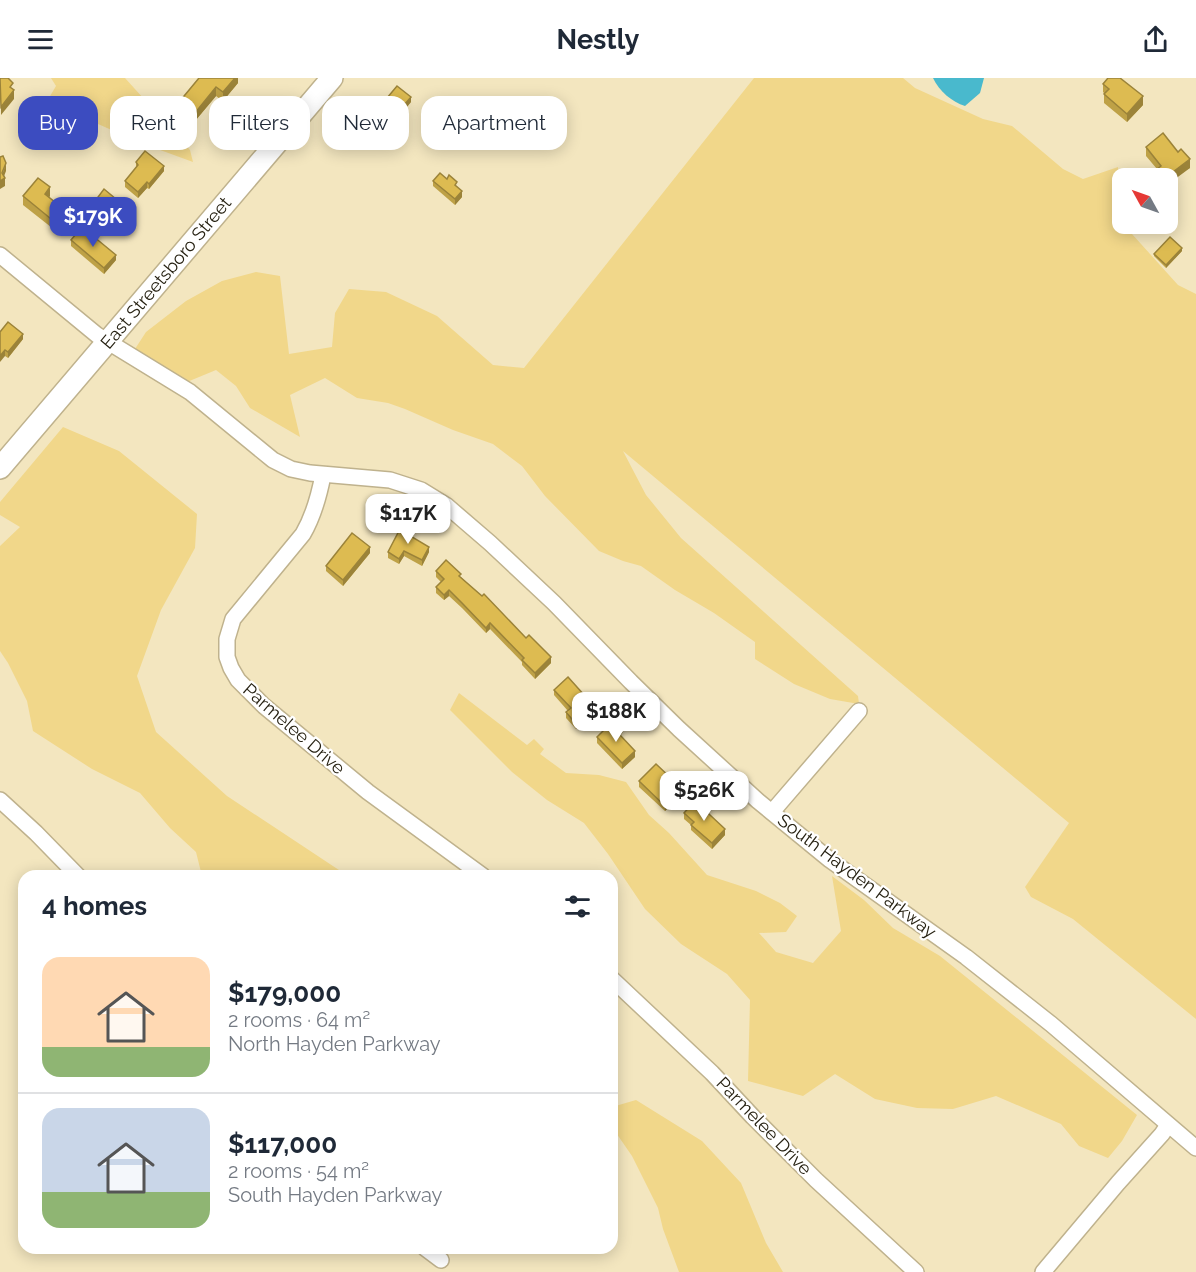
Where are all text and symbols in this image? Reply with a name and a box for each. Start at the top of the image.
icon: menu [24,23,57,56]
icon: share [1139,23,1172,56]
text: Nestly [557,24,639,55]
chip: Buy [18,96,98,150]
chip: Rent [110,96,197,150]
chip: Filters [209,96,310,150]
chip: New [322,96,409,150]
chip: Apartment [421,96,567,150]
north arrow [1112,168,1178,234]
map controls [1112,168,1178,234]
street label: East Streetsboro Street [96,193,235,353]
pin: $179K [51,197,135,248]
text: $179K [64,204,122,228]
pin: $117K [366,494,450,545]
text: $117K [379,501,437,525]
street label: Parmelee Drive [239,679,350,779]
pin: $188K [574,692,658,743]
text: $188K [586,699,646,723]
pin: $526K [662,771,746,822]
text: $526K [674,778,734,802]
street label: South Hayden Parkway [774,809,941,942]
icon: filters [561,890,594,923]
text: 4 homes [42,891,147,921]
text: $179,000 [228,978,341,1008]
icon: home [90,981,162,1053]
text: 2 rooms · 64 m² [228,1008,370,1032]
text: North Hayden Parkway [228,1032,441,1056]
street label: Parmelee Drive [712,1072,817,1179]
text: $117,000 [228,1129,337,1159]
icon: home [90,1132,162,1204]
text: 2 rooms · 54 m² [228,1159,369,1183]
text: South Hayden Parkway [228,1183,442,1207]

